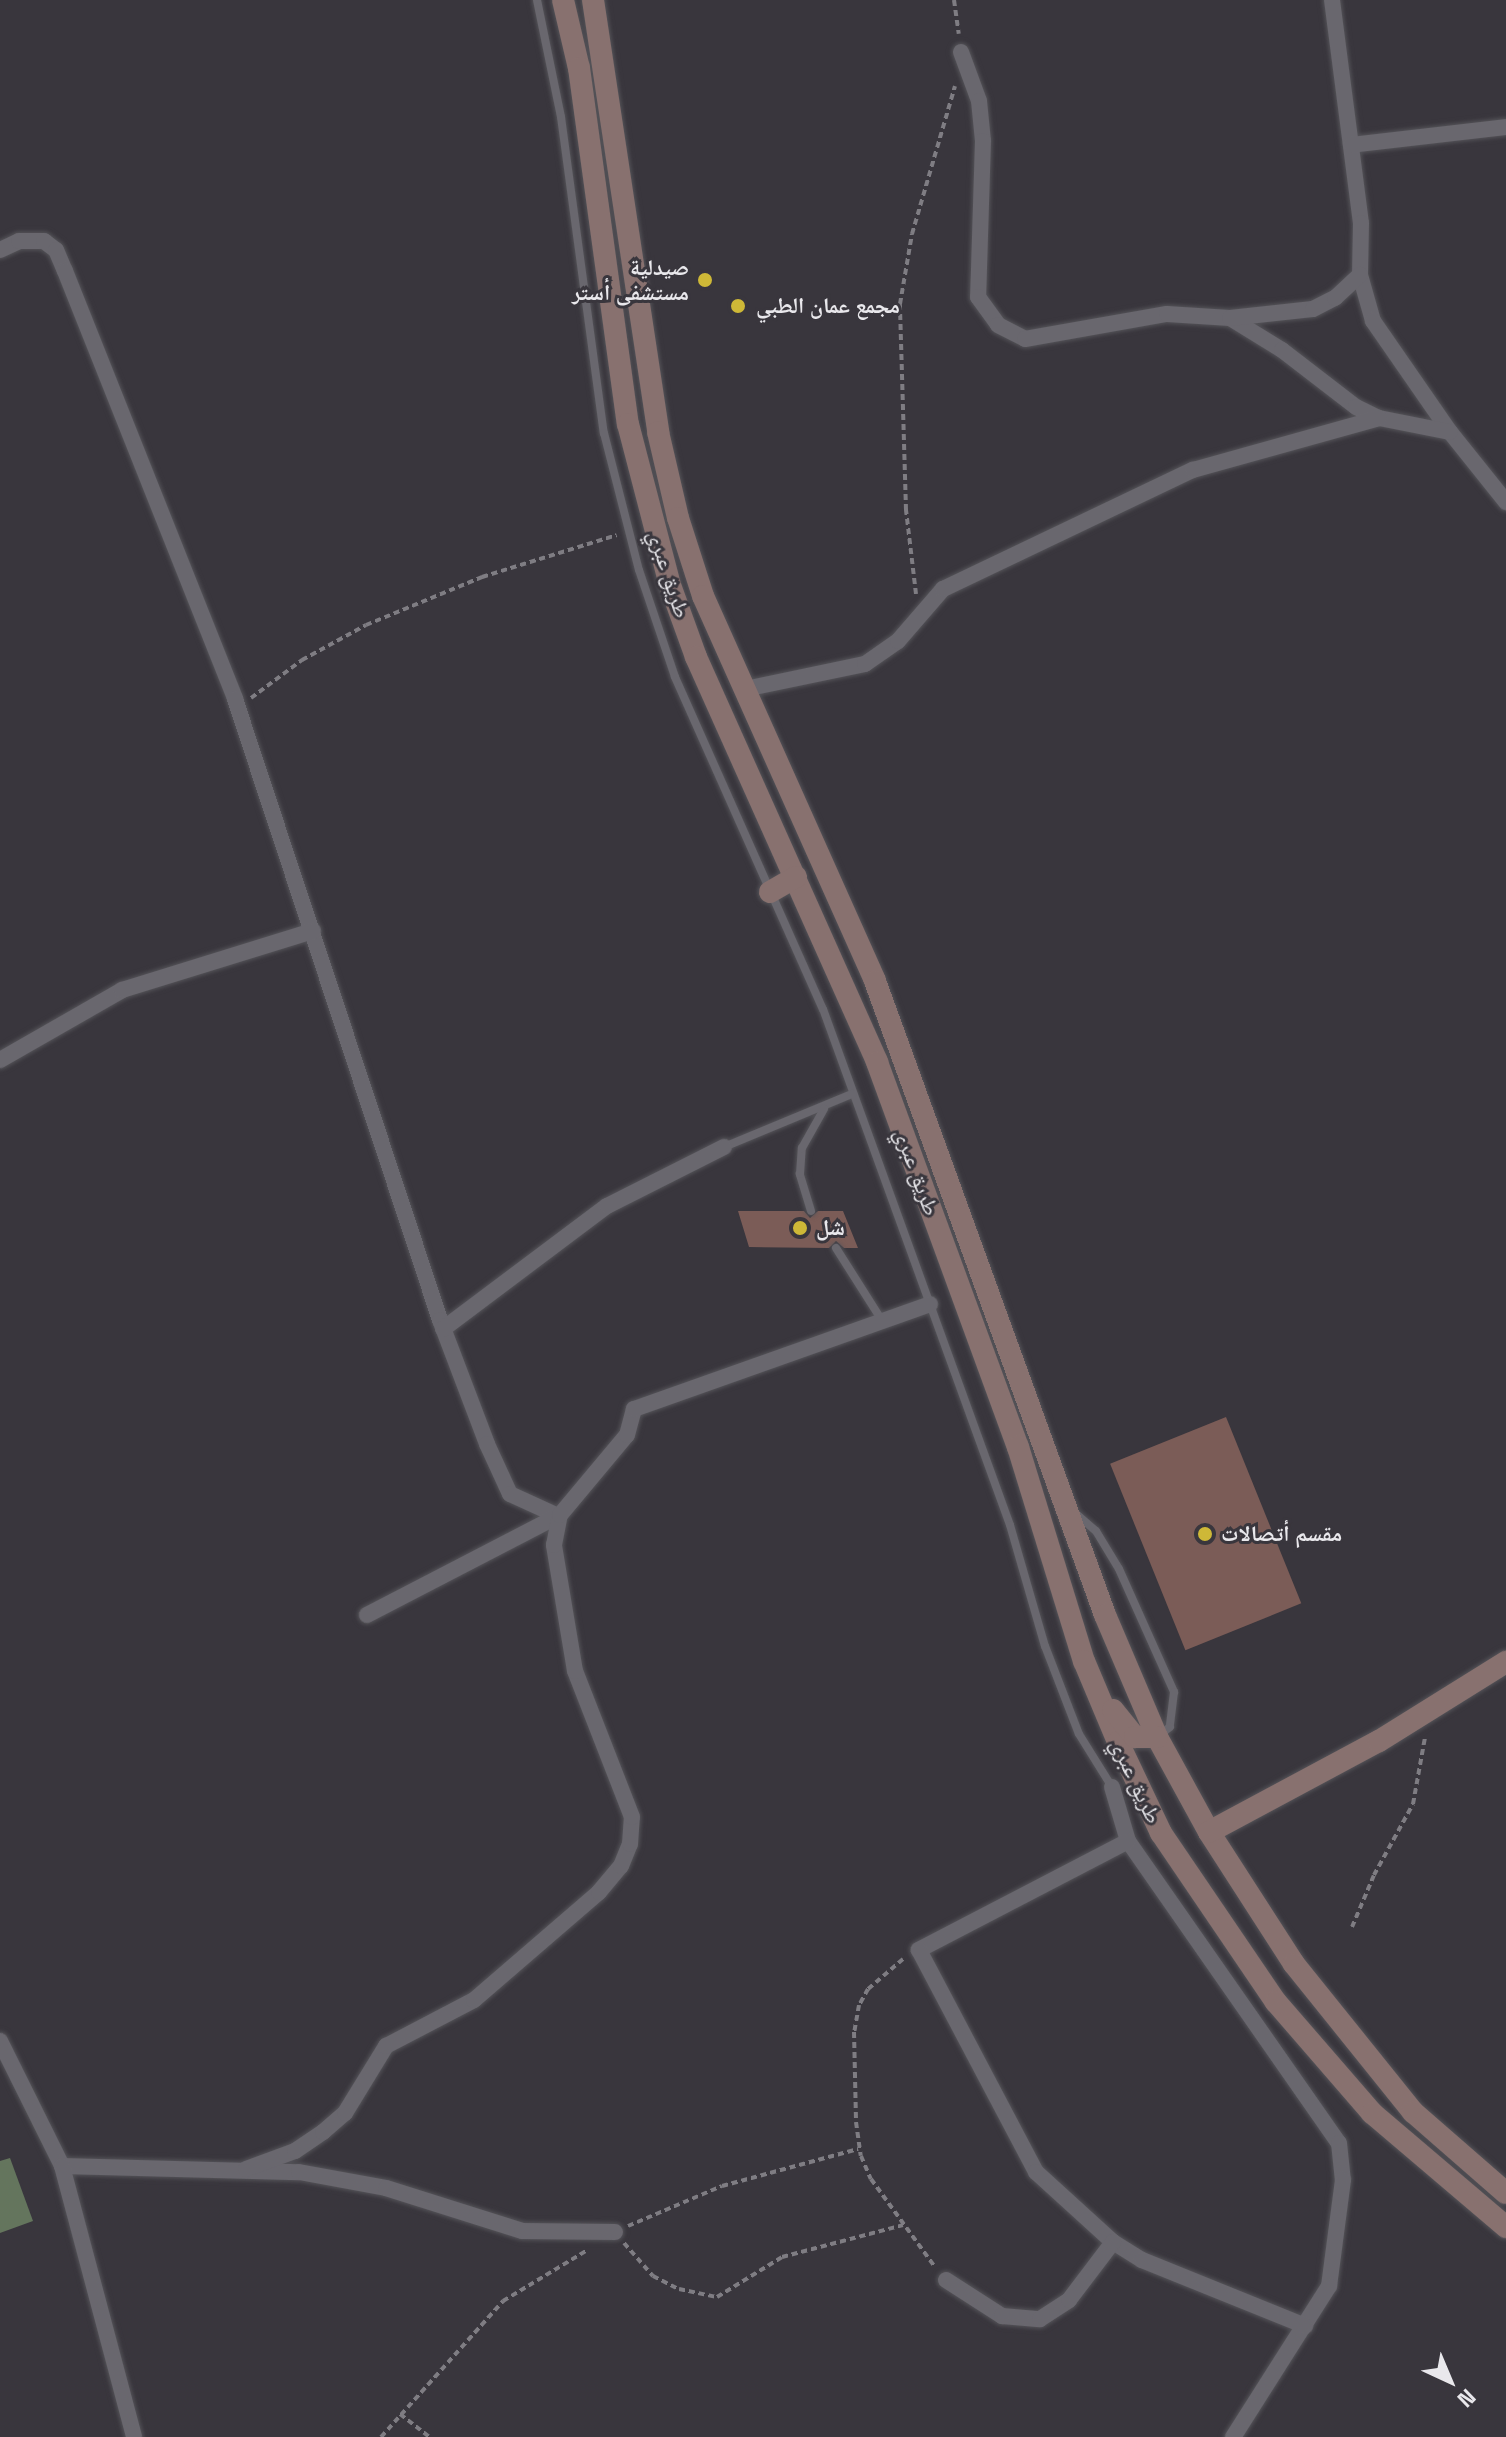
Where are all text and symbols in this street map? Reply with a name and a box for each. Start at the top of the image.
place label: صيدلية مستشفى أستر [572,254,689,306]
marker: صيدلية مستشفى أستر [696,271,714,289]
place label: مجمع عمان الطبي [756,293,900,319]
marker: مجمع عمان الطبي [727,295,749,317]
street label: طريق عبري [642,527,696,621]
street label: طريق عبري [889,1125,945,1219]
place label: شل [816,1215,845,1241]
marker: شل [791,1219,809,1237]
place label: مقسم أتصالات [1221,1521,1342,1547]
marker: مقسم أتصالات [1196,1525,1214,1543]
street label: طريق عبري [1105,1734,1167,1828]
north arrow [1410,2341,1490,2421]
text: N [1452,2383,1482,2413]

